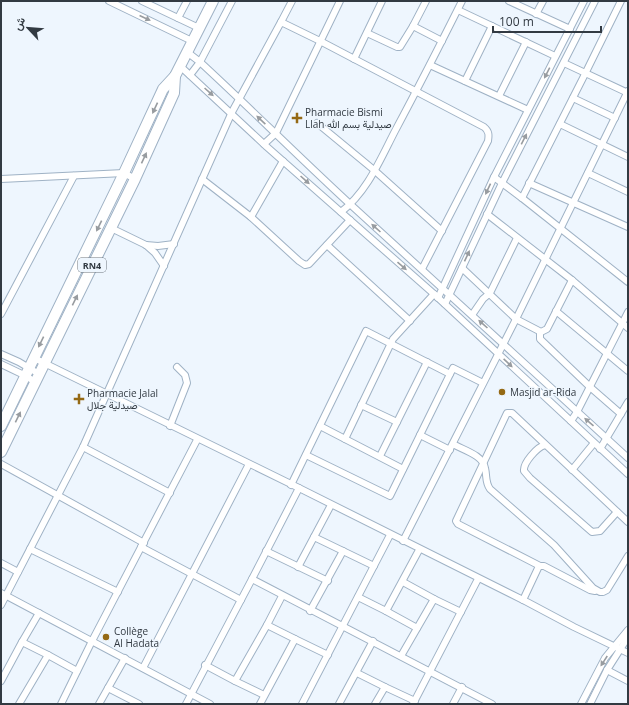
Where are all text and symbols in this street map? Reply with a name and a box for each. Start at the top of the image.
north arrow [8,8,48,48]
scale bar [493,8,601,34]
text: 100 m [499,13,534,30]
text: ش [9,14,28,33]
one-way arrow [139,15,150,21]
one-way arrow [544,67,550,79]
one-way arrow [204,87,214,97]
one-way arrow [152,103,158,114]
place label: Pharmacie Bismi Llah صيدلية بسم الله [305,105,392,131]
marker: Pharmacie Bismi Llah صيدلية بسم الله [292,113,302,123]
one-way arrow [256,115,266,124]
one-way arrow [521,133,528,145]
one-way arrow [142,151,148,163]
one-way arrow [300,175,310,184]
one-way arrow [485,183,491,195]
one-way arrow [95,220,102,231]
one-way arrow [372,224,381,233]
one-way arrow [464,250,470,262]
road number: RN4 [78,258,106,272]
one-way arrow [397,261,407,271]
one-way arrow [72,294,78,306]
one-way arrow [478,320,488,329]
one-way arrow [38,337,44,348]
one-way arrow [504,358,513,367]
place label: Masjid ar-Rida [510,385,576,399]
place label: Pharmacie Jalal صيدلية جلال [87,386,158,412]
marker: Masjid ar-Rida [497,387,507,397]
marker: Pharmacie Jalal صيدلية جلال [74,394,84,404]
one-way arrow [15,411,21,422]
one-way arrow [583,418,594,427]
place label: Collège Al Hadata [114,624,159,650]
marker: Collège Al Hadata [101,632,111,642]
one-way arrow [600,656,608,666]

